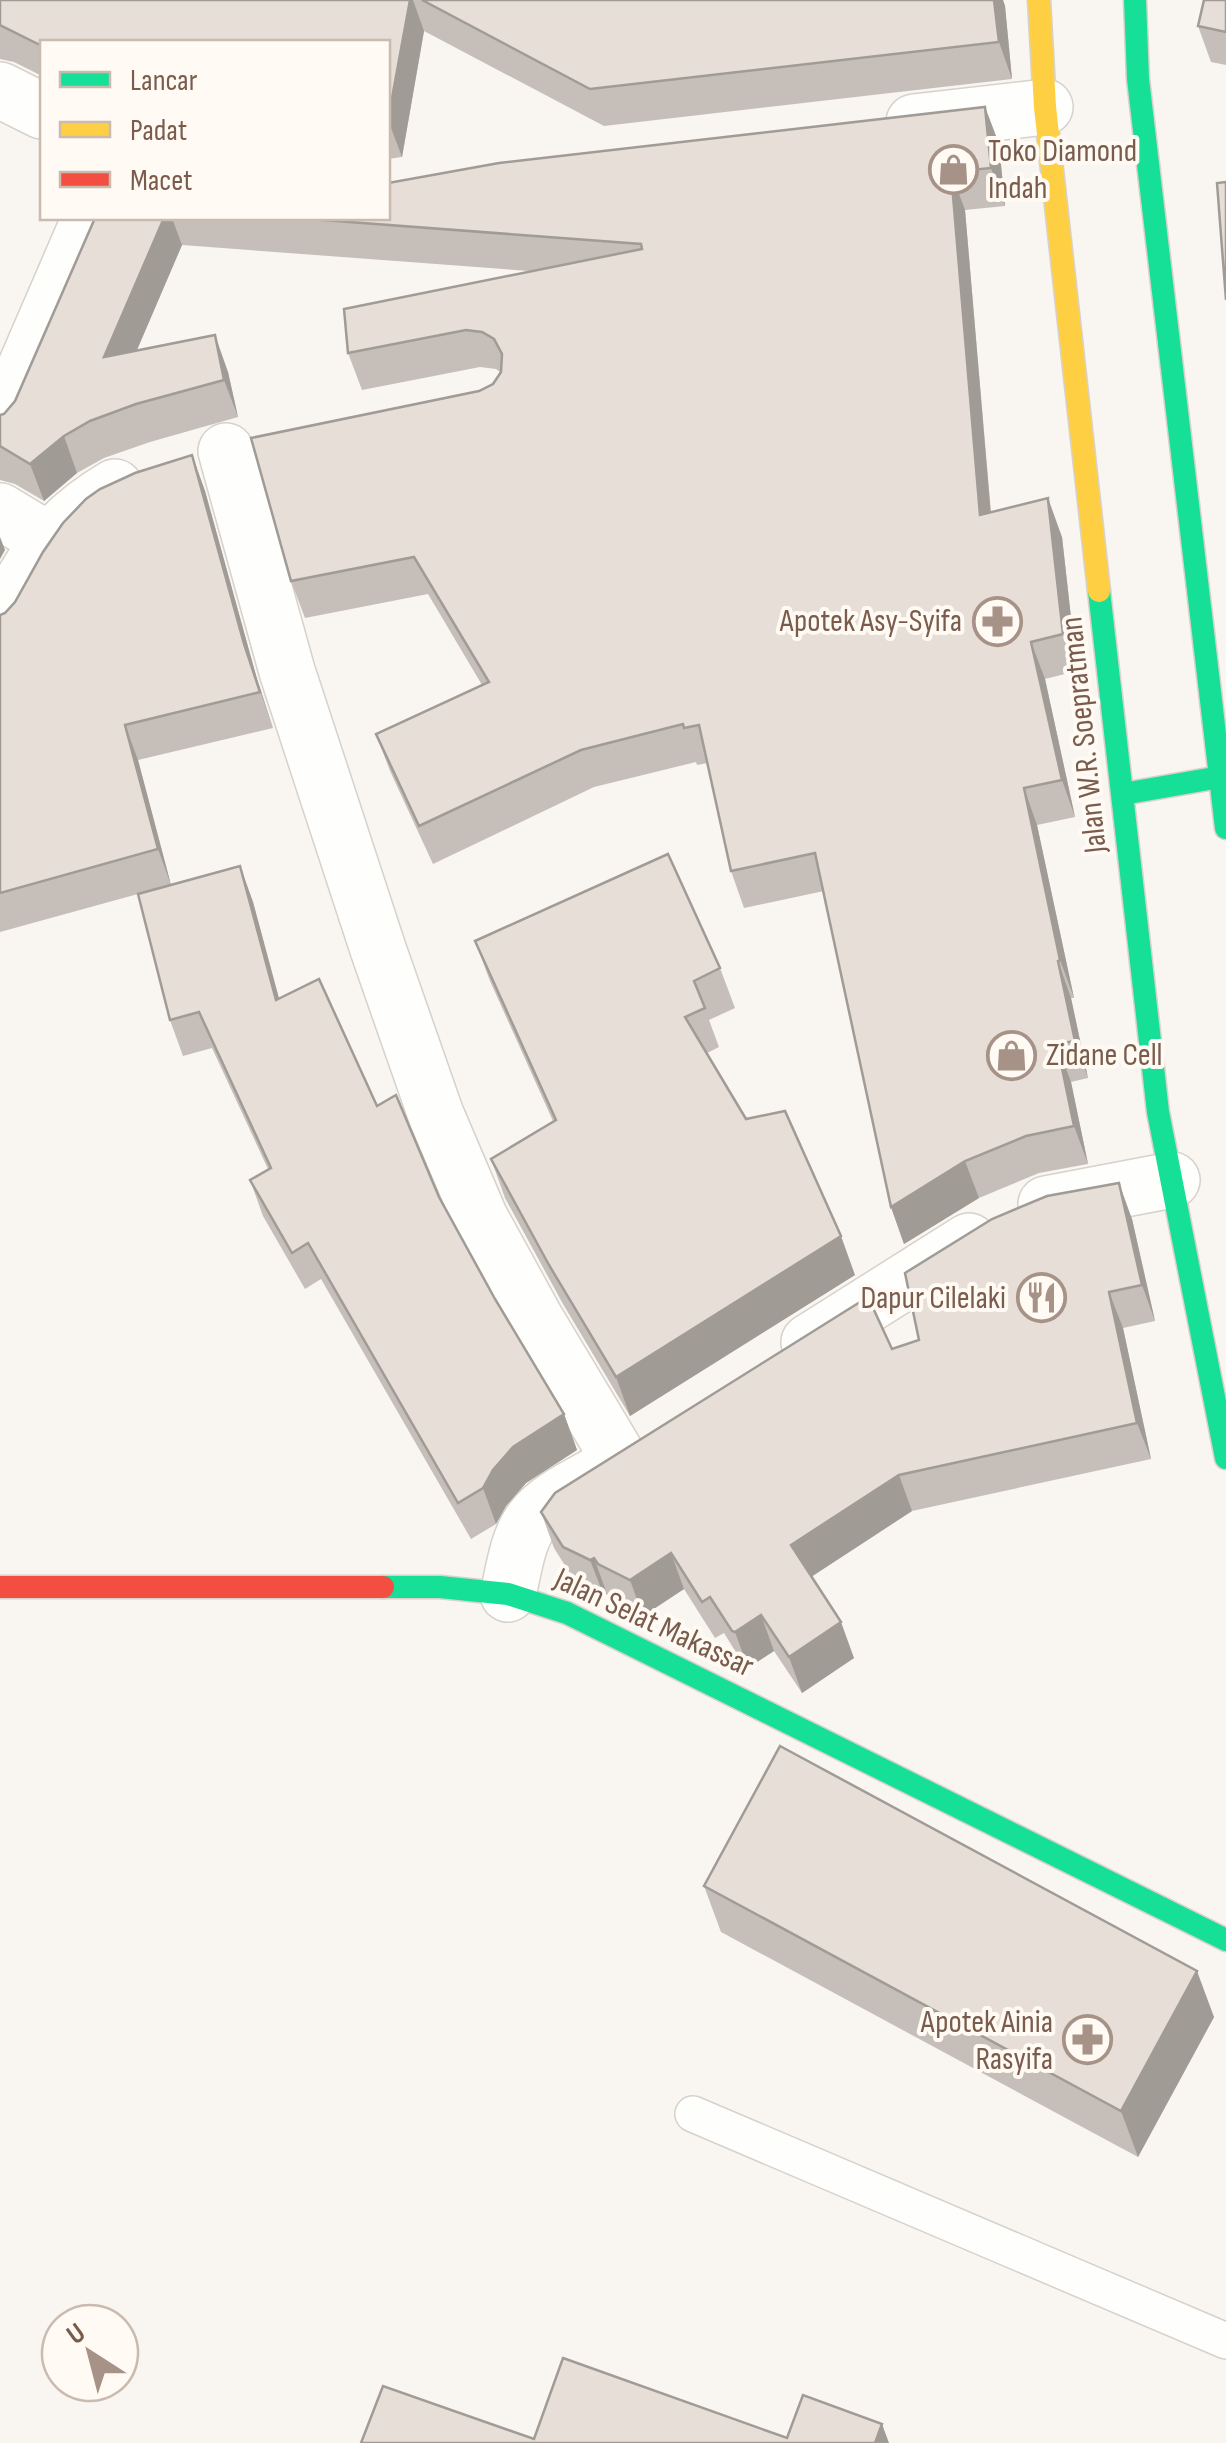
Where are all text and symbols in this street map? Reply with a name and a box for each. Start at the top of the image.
legend [40,40,390,220]
text: Lancar [130,63,198,99]
text: Padat [130,113,187,149]
place label: Toko Diamond Indah [988,132,1137,208]
shop icon: Toko Diamond Indah [927,143,979,195]
text: Macet [130,163,192,199]
pharmacy icon: Apotek Asy-Syifa [971,595,1023,647]
place label: Apotek Asy-Syifa [779,602,962,641]
street label: Jalan W.R. Soepratman [1052,615,1116,856]
shop icon: Zidane Cell [985,1029,1037,1081]
place label: Zidane Cell [1046,1036,1163,1075]
restaurant icon: Dapur Cilelaki [1015,1272,1067,1324]
place label: Dapur Cilelaki [861,1279,1006,1318]
street label: Jalan Selat Makassar [547,1559,760,1686]
place label: Apotek Ainia Rasyifa [920,2003,1053,2079]
pharmacy icon: Apotek Ainia Rasyifa [1062,2014,1114,2066]
north arrow [40,2303,140,2403]
text: U [61,2316,92,2352]

